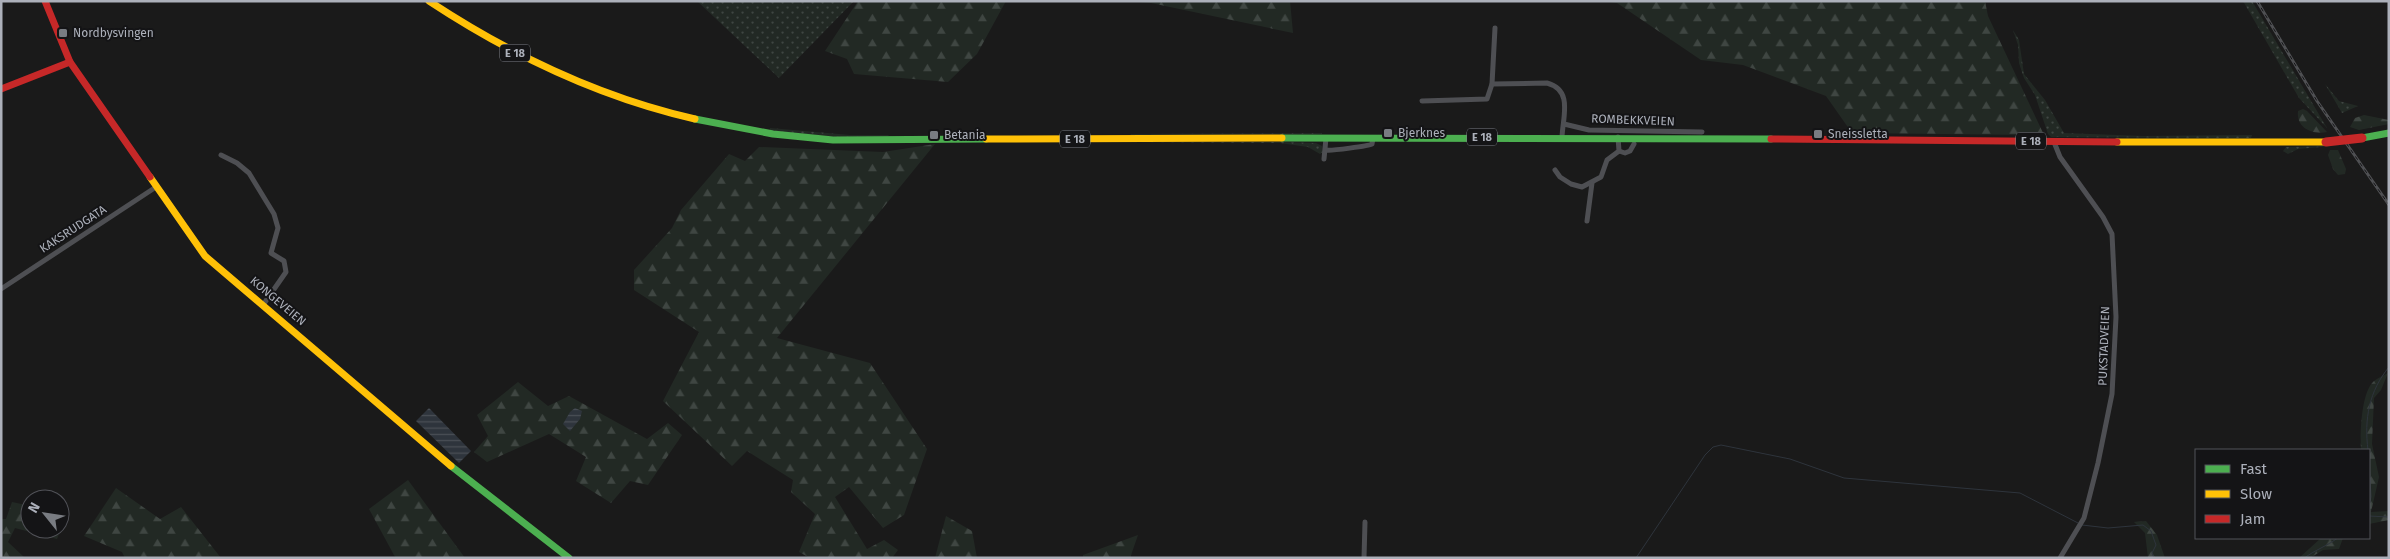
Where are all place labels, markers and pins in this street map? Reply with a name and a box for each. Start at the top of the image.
place label: Nordbysvingen [73,26,154,40]
marker: Nordbysvingen [57,27,69,39]
place label: Bjerknes [1398,126,1446,140]
marker: Bjerknes [1382,127,1394,139]
place label: Sneissletta [1828,127,1888,141]
place label: Betania [944,128,986,142]
marker: Sneissletta [1812,128,1824,140]
marker: Betania [928,129,940,141]

